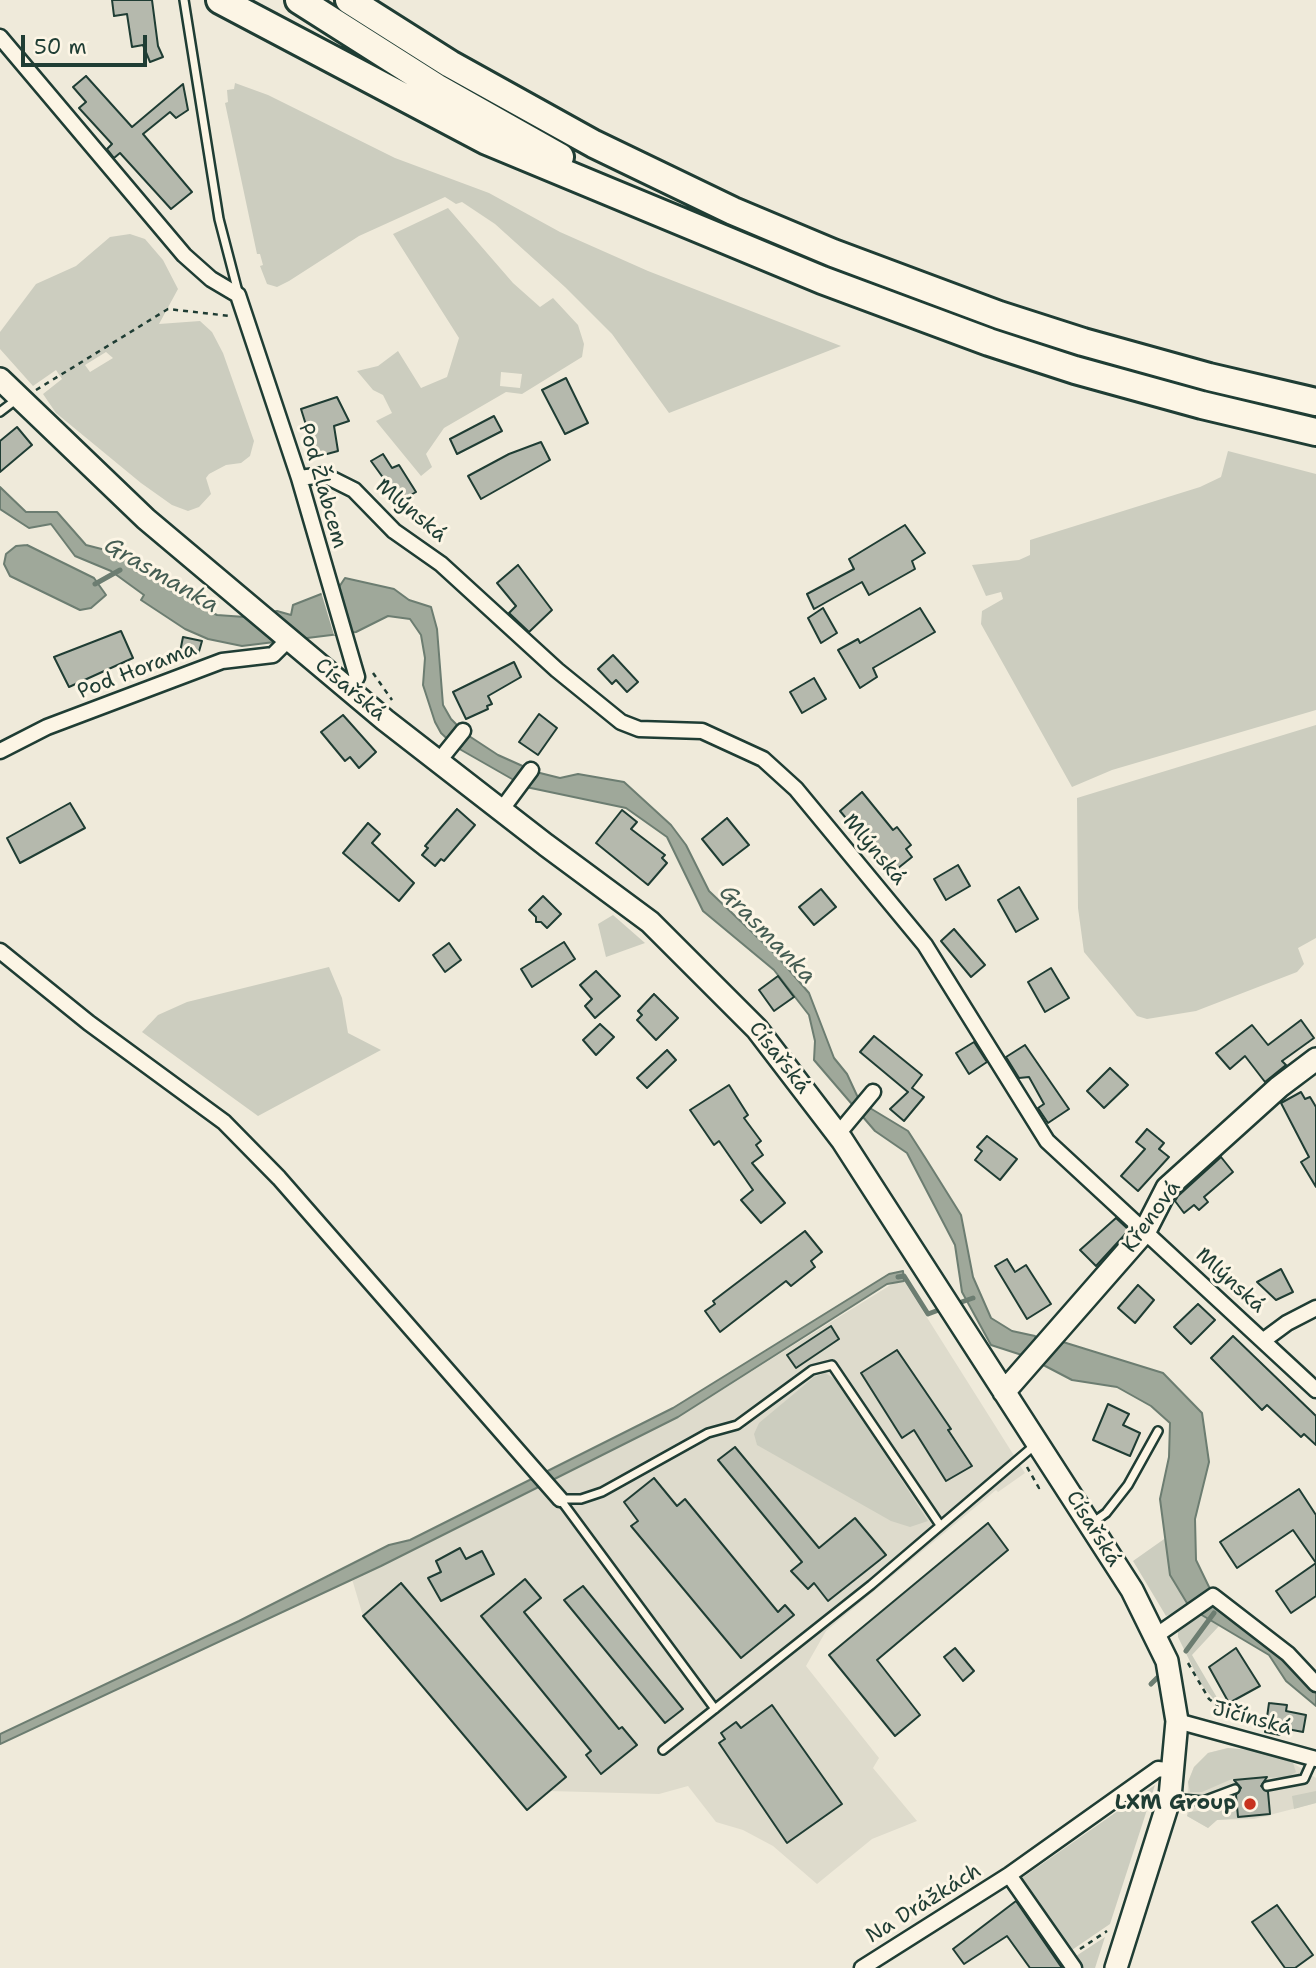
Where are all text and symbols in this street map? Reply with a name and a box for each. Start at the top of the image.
scale bar [24,21,150,65]
text: 50 m [34,33,87,61]
street label: Pod Žlabcem [292,421,352,551]
street label: Mlýnská [370,474,452,548]
water label: Grasmanka [99,532,223,620]
street label: Pod Horama [74,637,200,705]
street label: Císařská [309,653,391,727]
street label: Mlýnská [837,809,911,891]
water label: Grasmanka [713,879,821,991]
street label: Císařská [743,1017,815,1099]
street label: Křenová [1118,1176,1186,1258]
street label: Mlýnská [1190,1243,1270,1319]
street label: Císařská [1060,1486,1126,1572]
street label: Jičínská [1209,1696,1295,1742]
place label: LXM Group [1115,1791,1236,1817]
marker: LXM Group [1242,1796,1258,1812]
street label: Na Drážkách [862,1859,986,1949]

